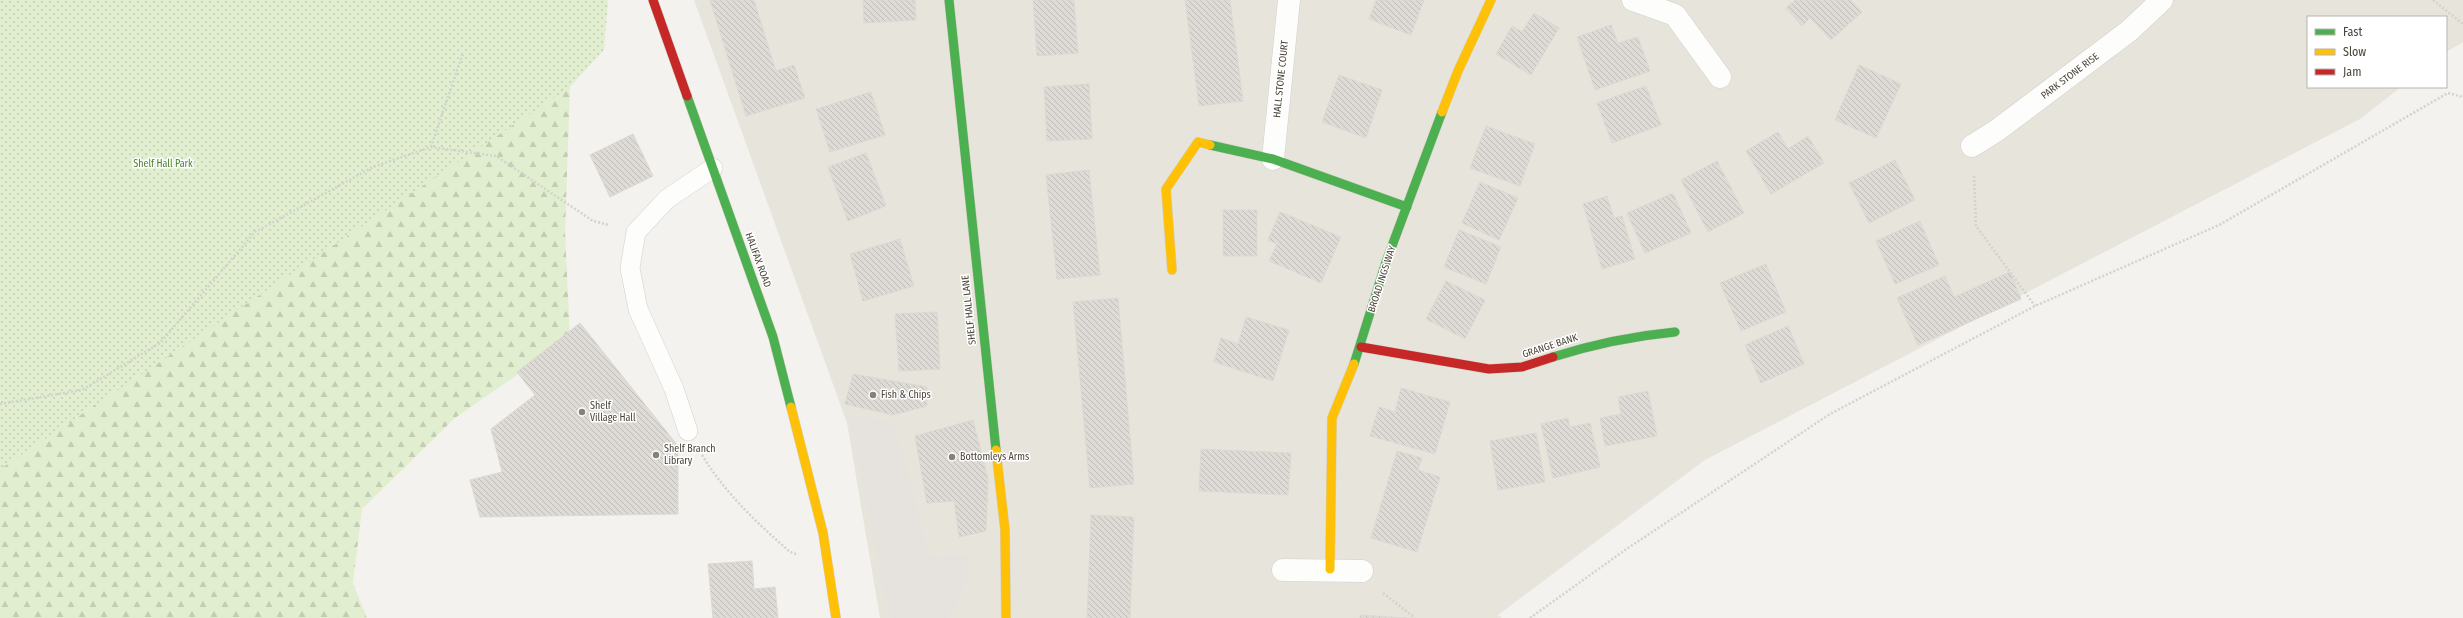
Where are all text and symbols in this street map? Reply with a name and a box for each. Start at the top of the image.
legend [2307,16,2447,88]
text: Fast [2343,25,2362,39]
street label: HALL STONE COURT [1271,39,1291,118]
text: Slow [2343,45,2366,59]
street label: PARK STONE RISE [2039,50,2101,102]
text: Jam [2343,65,2361,79]
park label: Shelf Hall Park [133,158,193,170]
street label: HALIFAX ROAD [743,231,774,289]
street label: BROAD INGS WAY [1366,244,1398,314]
street label: SHELF HALL LANE [959,274,979,345]
street label: GRANGE BANK [1521,331,1580,361]
place label: Fish & Chips [881,389,931,401]
marker: Fish & Chips [868,390,878,400]
place label: Shelf Village Hall [590,400,636,424]
marker: Shelf Village Hall [577,407,587,417]
place label: Shelf Branch Library [664,443,716,467]
marker: Shelf Branch Library [651,450,661,460]
place label: Bottomleys Arms [960,451,1029,463]
marker: Bottomleys Arms [947,452,957,462]

